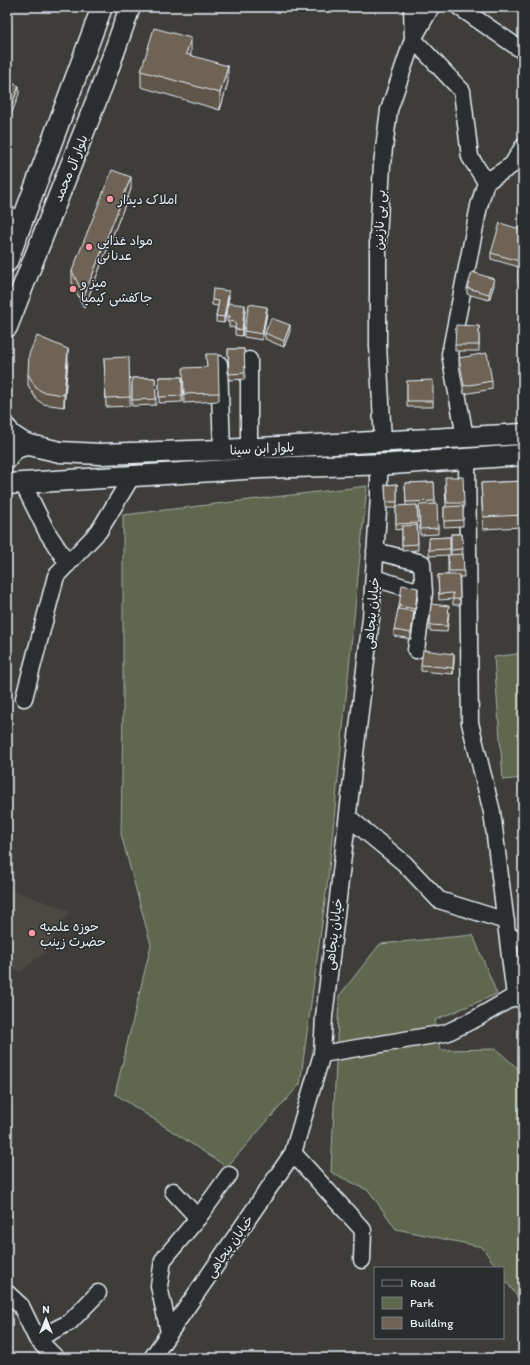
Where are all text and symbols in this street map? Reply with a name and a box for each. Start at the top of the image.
street label: بلوار آل محمد [50,132,92,204]
street label: بی بی نازنین [371,189,390,251]
place label: املاک دیدار [117,192,178,208]
marker: املاک دیدار [105,194,115,204]
place label: مواد غذایی عدنانی [97,233,153,265]
marker: مواد غذایی عدنانی [84,242,94,252]
place label: میز و جاکفشی کیمیا [80,275,152,307]
marker: میز و جاکفشی کیمیا [68,284,78,294]
street label: بلوار ابن سینا [229,439,295,459]
street label: خیابان پنجاهی [361,576,384,650]
street label: خیابان پنجاهی [322,897,347,971]
place label: حوزه علمیه حضرت زینب [40,919,106,950]
marker: حوزه علمیه حضرت زینب [27,928,37,938]
street label: خیابان پنجاهی [203,1212,258,1281]
legend [374,1267,504,1339]
text: Road [410,1276,436,1290]
text: Park [410,1296,434,1310]
north arrow [26,1299,66,1339]
text: N [42,1303,50,1316]
text: Building [410,1316,454,1330]

